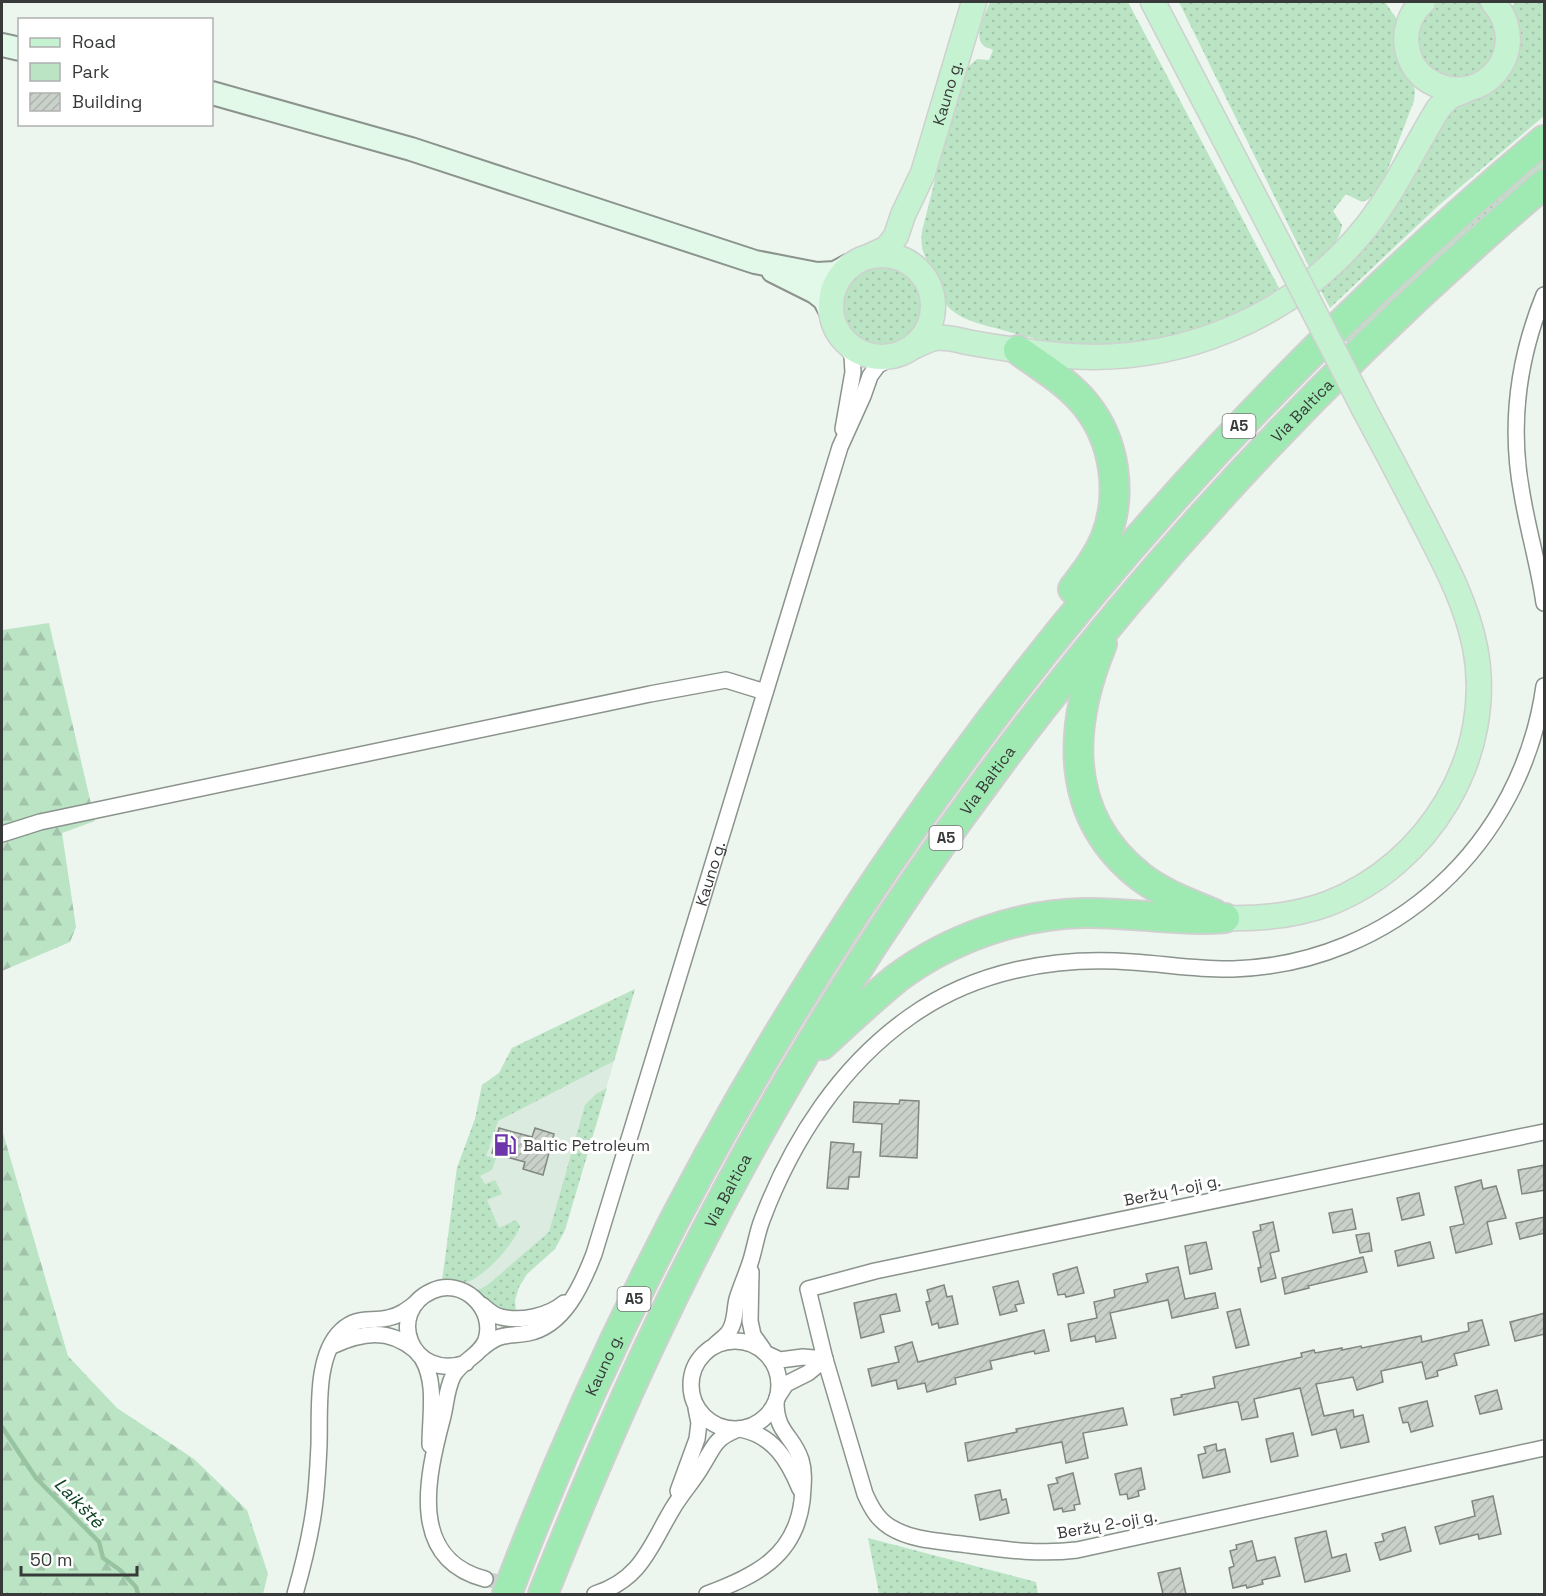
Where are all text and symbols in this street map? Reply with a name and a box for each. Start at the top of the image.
legend [18,18,213,126]
text: Road [72,30,116,53]
street label: Kauno g. [928,58,967,128]
text: Park [72,60,110,83]
text: Building [72,90,142,113]
street label: Via Baltica [1266,374,1338,447]
road number: A5 [1222,414,1256,438]
street label: Via Baltica [955,742,1020,819]
road number: A5 [930,826,962,850]
street label: Kauno g. [691,839,730,909]
fuel station icon: Baltic Petroleum [492,1132,518,1158]
place label: Baltic Petroleum [523,1135,650,1156]
street label: Via Baltica [700,1150,756,1231]
street label: Beržų 1-oji g. [1122,1170,1222,1211]
road number: A5 [618,1287,650,1311]
street label: Kauno g. [580,1330,628,1399]
water label: Laikštė [50,1472,110,1534]
street label: Beržų 2-oji g. [1055,1505,1159,1544]
scale bar [21,1539,136,1577]
text: 50 m [30,1548,72,1571]

